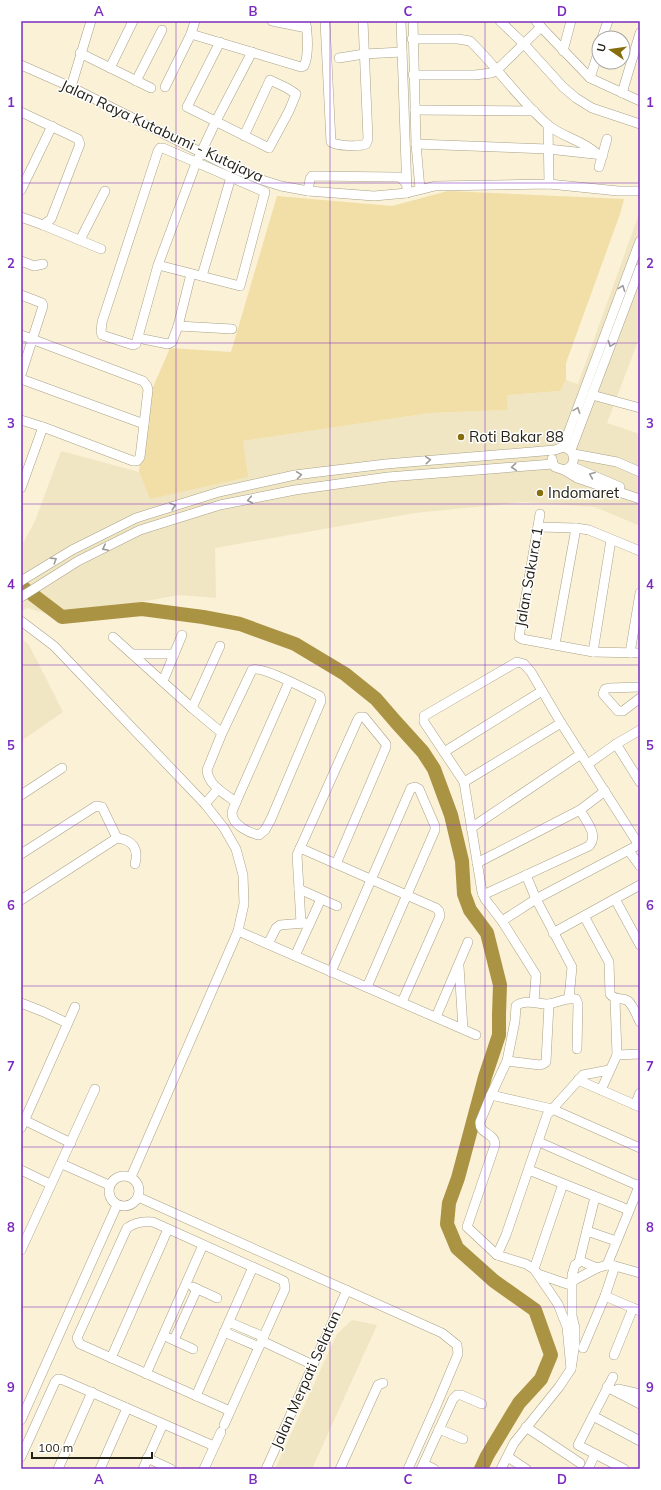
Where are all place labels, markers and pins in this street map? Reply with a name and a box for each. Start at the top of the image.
place label: Roti Bakar 88 [469,427,564,446]
marker: Roti Bakar 88 [456,432,466,442]
place label: Indomaret [548,483,619,502]
marker: Indomaret [535,488,545,498]

